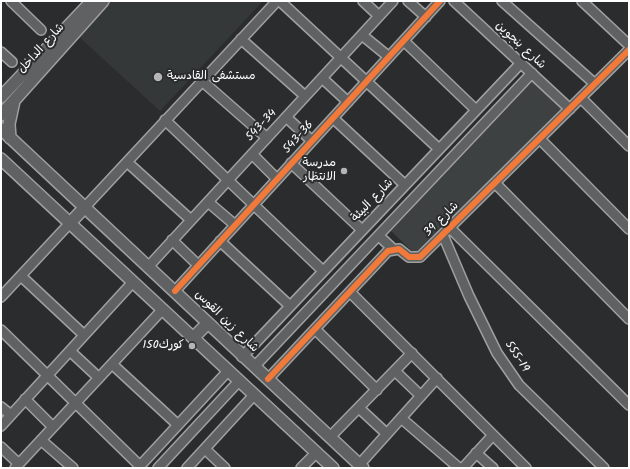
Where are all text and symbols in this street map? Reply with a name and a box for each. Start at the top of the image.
street label: شارع بنجوين [492,19,548,73]
street label: شارع الداخل [16,21,68,77]
place label: مستشفى القادسية [167,70,256,84]
marker: مستشفى القادسية [152,71,164,83]
street label: 543-34 [243,107,281,145]
street label: 543-36 [281,119,317,157]
place label: مدرسة الانتظار [303,157,336,185]
marker: مدرسة الانتظار [339,166,349,176]
street label: شارع البيئة [349,176,397,226]
street label: شارع 39 [422,200,462,240]
street label: شارع زين القوس [191,288,261,356]
place label: كورك150 [143,339,184,353]
street label: 555-19 [501,339,531,375]
marker: كورك150 [187,341,197,351]

